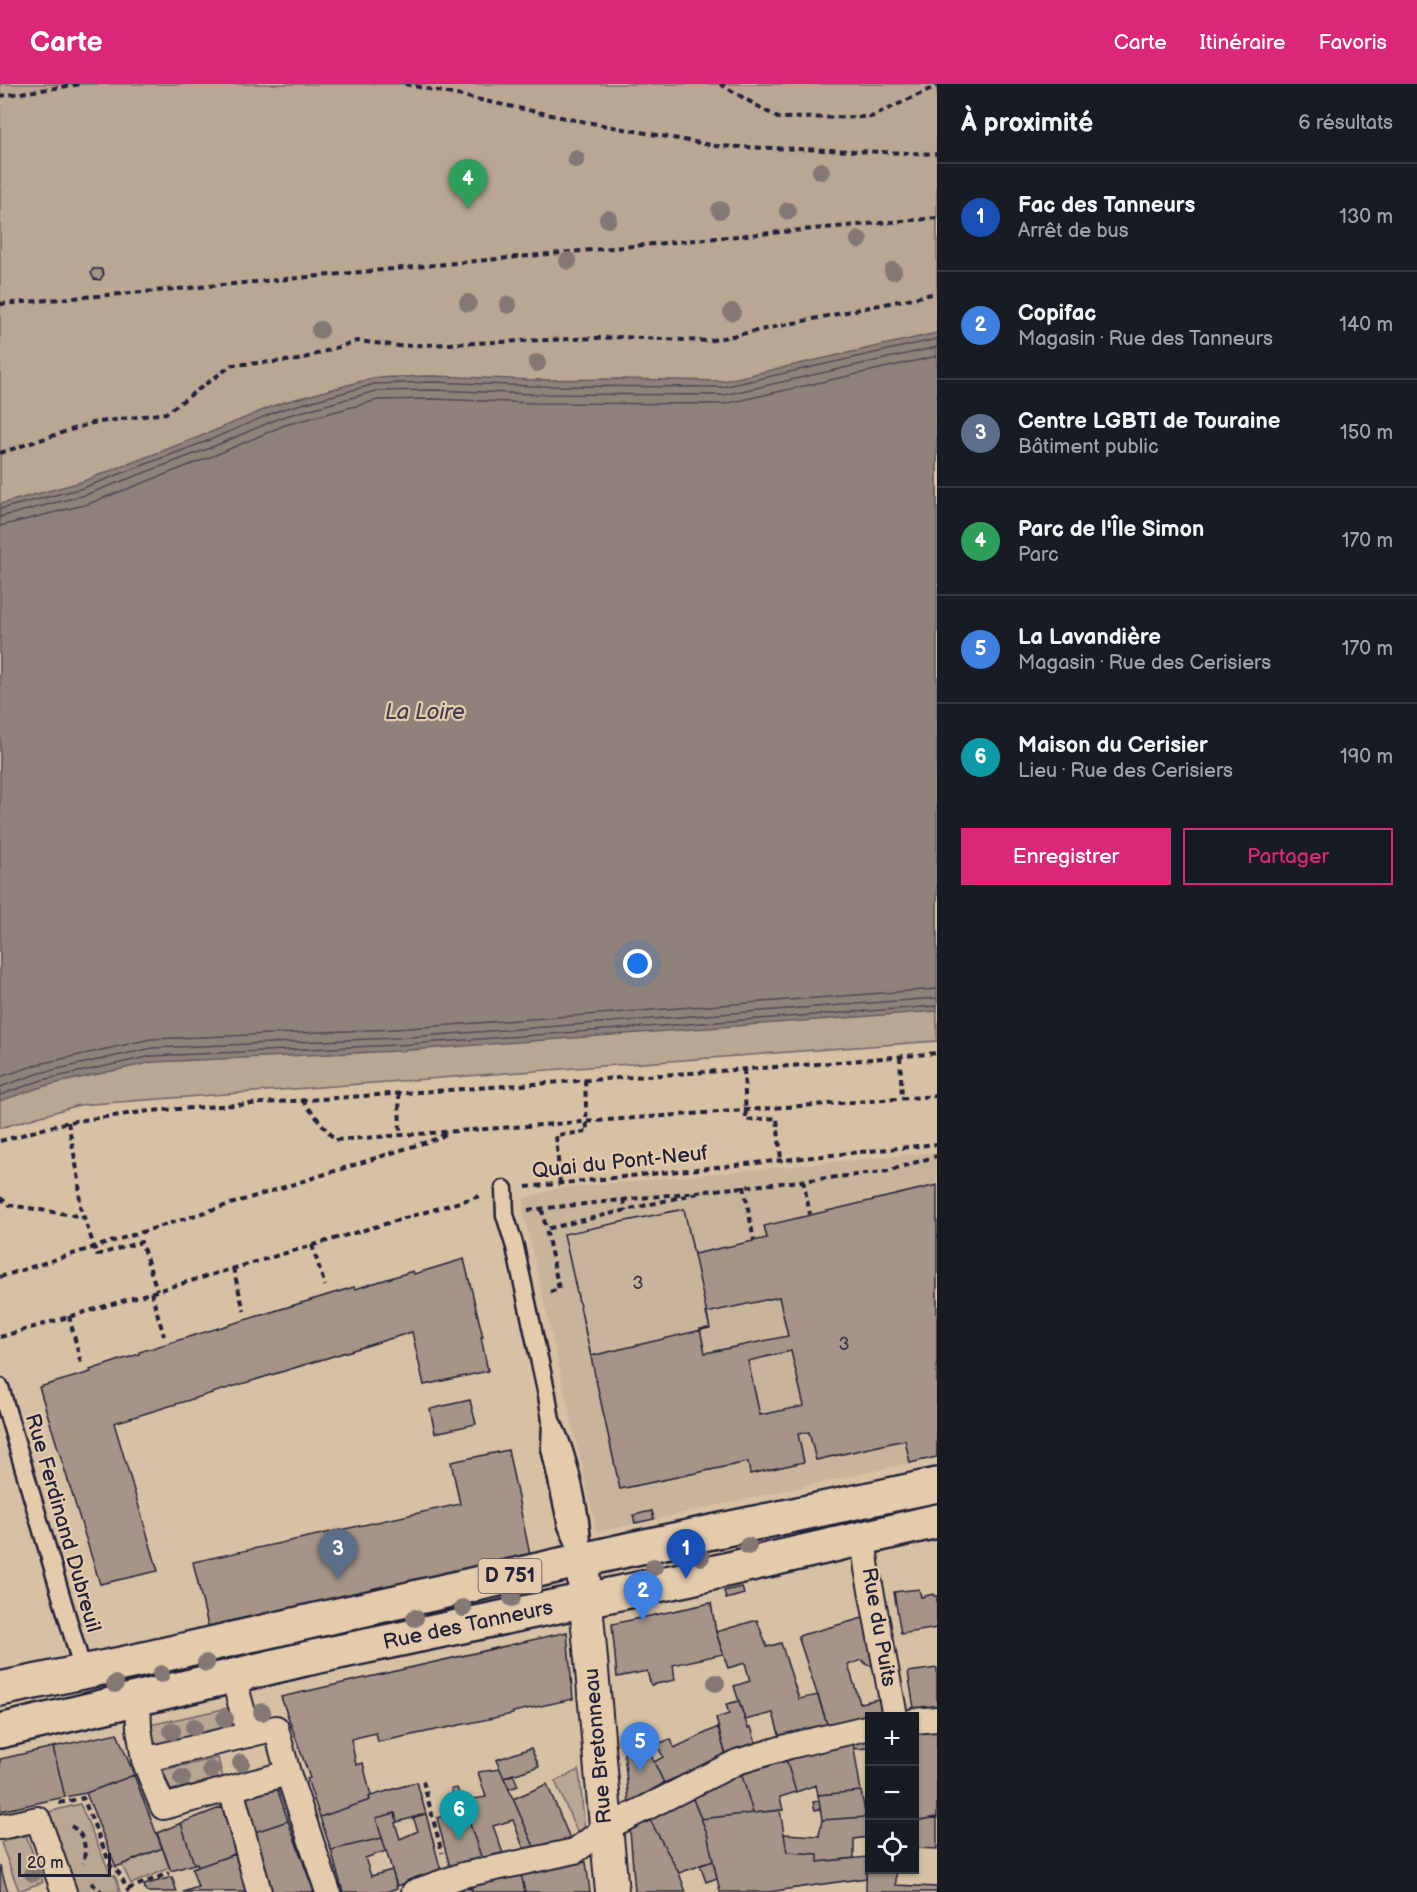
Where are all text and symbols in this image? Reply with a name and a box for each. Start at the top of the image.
text: Carte [30,26,103,59]
text: Carte [1114,30,1167,55]
text: Itinéraire [1200,30,1286,55]
text: Favoris [1319,30,1387,55]
text: À proximité [961,108,1093,139]
text: 6 résultats [1298,111,1393,135]
pin: 4 [448,160,488,209]
text: Fac des Tanneurs [1018,192,1195,219]
text: 1 [976,205,985,229]
text: 130 m [1339,205,1393,229]
text: Arrêt de bus [1018,219,1129,243]
text: Copifac [1018,300,1096,327]
text: 2 [975,313,986,337]
text: 140 m [1339,313,1393,337]
text: Magasin · Rue des Tanneurs [1018,327,1273,351]
text: Centre LGBTI de Touraine [1018,408,1280,435]
text: 3 [975,421,986,445]
text: 150 m [1340,421,1393,445]
text: Bâtiment public [1018,435,1159,459]
text: Parc de l'Île Simon [1018,516,1204,543]
text: 4 [975,529,986,553]
text: 170 m [1342,529,1393,553]
text: Parc [1018,543,1059,567]
text: La Lavandière [1018,624,1161,651]
text: 5 [975,637,986,661]
text: 170 m [1342,637,1393,661]
text: Magasin · Rue des Cerisiers [1018,651,1271,675]
water label: La Loire [385,699,465,726]
text: Maison du Cerisier [1018,732,1208,759]
text: 6 [974,745,987,769]
text: 190 m [1340,745,1393,769]
text: Lieu · Rue des Cerisiers [1018,759,1233,783]
button: Enregistrer [961,828,1171,885]
button: Partager [1183,828,1393,885]
your location [623,949,652,978]
street label: Quai du Pont-Neuf [531,1140,710,1184]
house number: 3 [632,1273,644,1294]
house number: 3 [838,1334,850,1355]
street label: Rue Ferdinand Dubreuil [20,1411,106,1635]
pin: 3 [318,1530,358,1579]
pin: 1 [666,1530,706,1579]
road number: D 751 [478,1559,542,1593]
street label: Rue du Puits [856,1565,902,1689]
pin: 2 [624,1572,662,1621]
street label: Rue des Tanneurs [381,1595,555,1655]
street label: Rue Bretonneau [579,1667,617,1825]
map controls [865,1712,919,1874]
button: + [865,1712,919,1766]
pin: 5 [620,1722,660,1772]
button: − [865,1766,919,1820]
pin: 6 [440,1790,478,1840]
button: locate [865,1820,919,1874]
scale bar [18,1850,111,1878]
text: 20 m [27,1854,63,1873]

